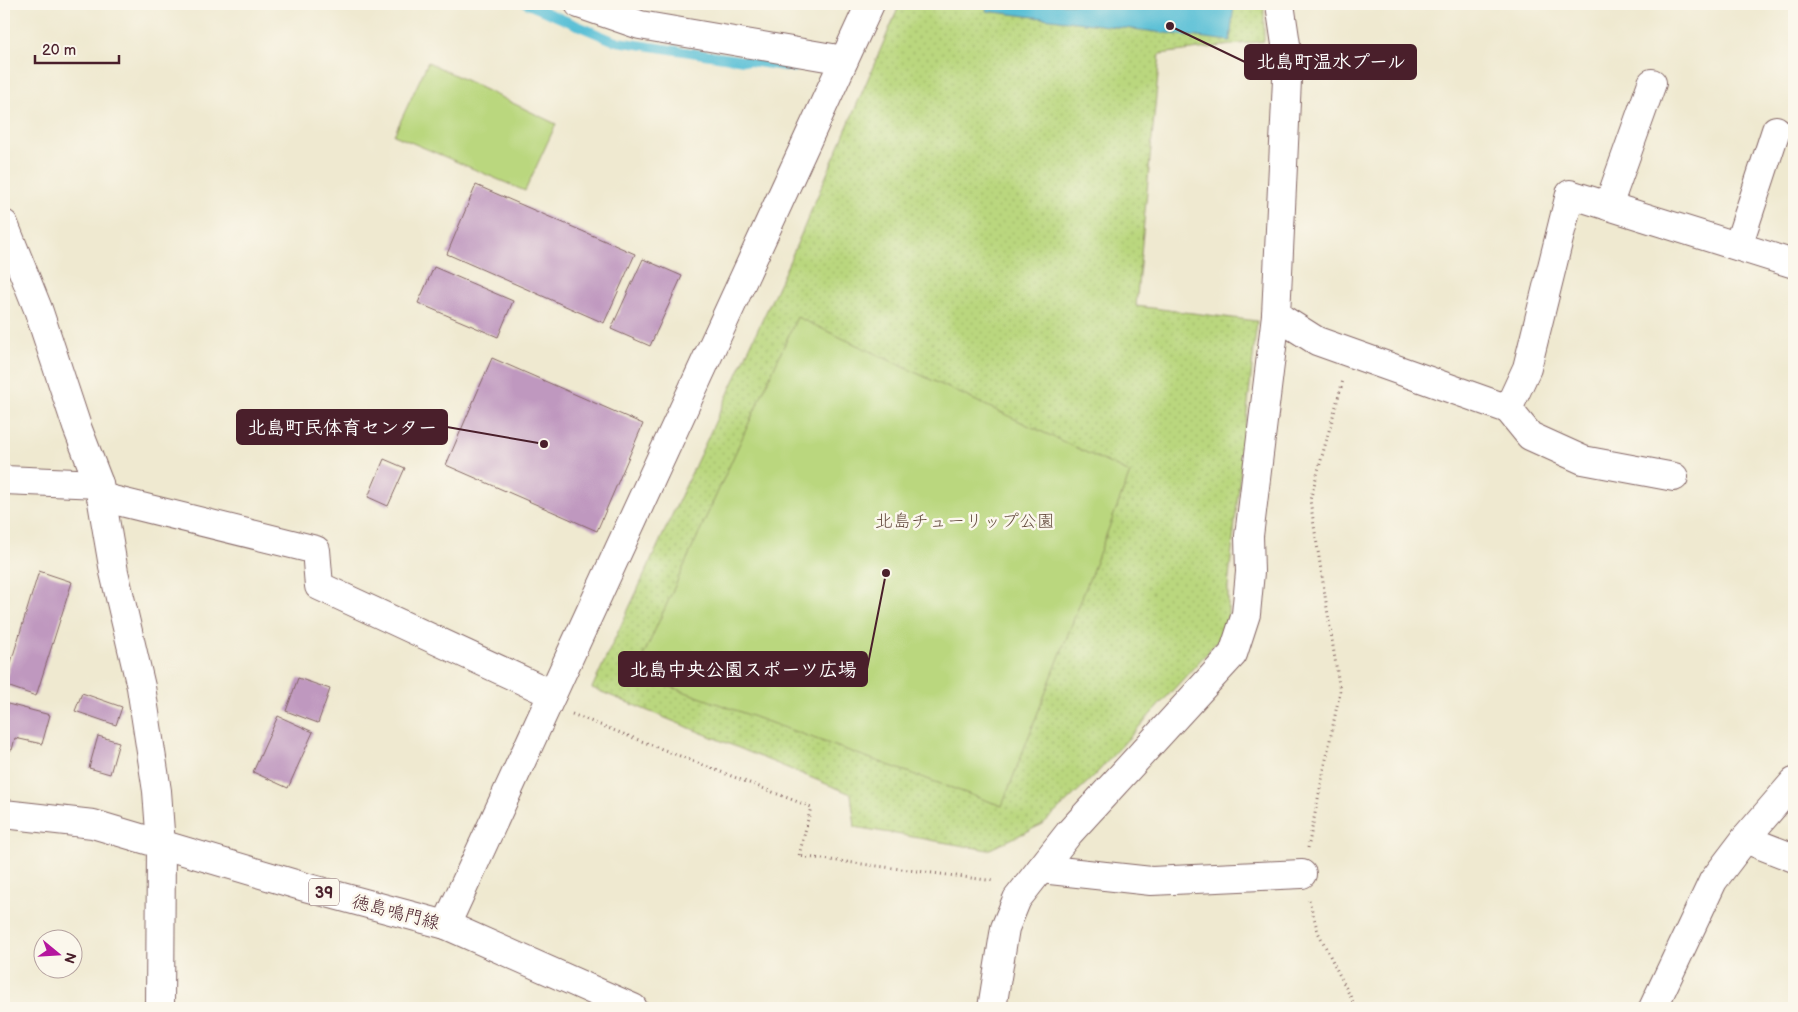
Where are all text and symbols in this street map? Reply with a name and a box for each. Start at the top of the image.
scale bar [35,32,119,64]
text: 20 m [42,41,76,60]
callout: 北島町温水プール [1245,45,1416,79]
text: 北島町温水プール [1256,51,1406,74]
callout: 北島町民体育センター [237,410,447,444]
text: 北島町民体育センター [247,417,437,440]
park label: 北島チューリップ公園 [875,511,1055,532]
callout: 北島中央公園スポーツ広場 [619,652,867,686]
text: 北島中央公園スポーツ広場 [629,659,857,682]
road number: 39 [309,879,339,906]
street label: 徳島鳴門線 [350,891,442,934]
north arrow [32,930,82,980]
text: N [60,950,80,965]

